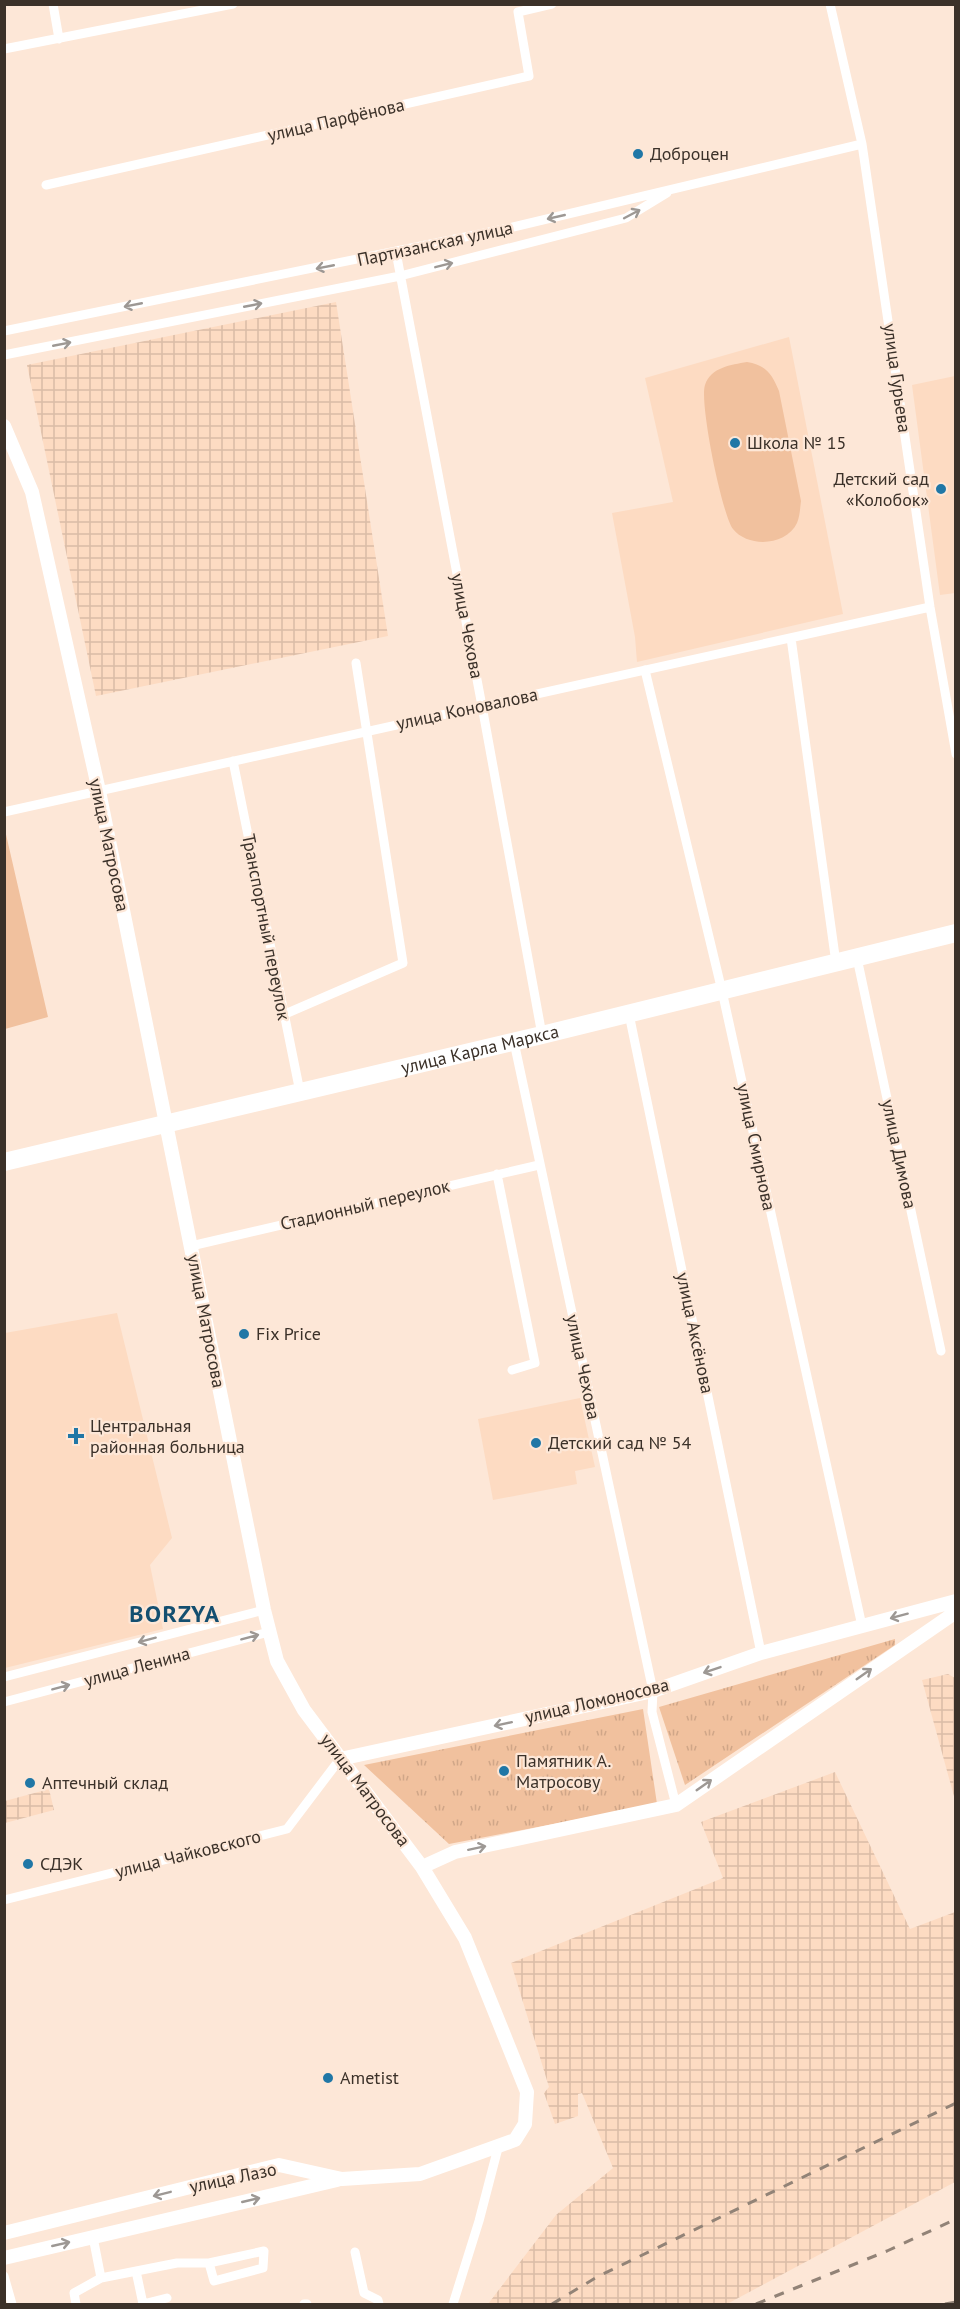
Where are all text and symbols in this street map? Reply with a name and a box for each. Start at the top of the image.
street label: улица Парфёнова [265,93,407,146]
place label: Доброцен [650,142,729,165]
marker: Доброцен [631,147,645,161]
one-way arrow [623,208,640,220]
one-way arrow [547,211,566,223]
street label: Партизанская улица [355,216,515,271]
one-way arrow [434,258,453,270]
one-way arrow [315,262,335,273]
one-way arrow [243,299,262,310]
one-way arrow [124,300,144,311]
street label: улица Гурьева [878,322,917,434]
one-way arrow [52,338,71,349]
place label: Школа № 15 [747,431,846,454]
marker: Школа № 15 [728,436,742,450]
place label: Детский сад «Колобок» [833,467,929,511]
marker: Детский сад «Колобок» [934,482,948,496]
street label: улица Чехова [446,571,489,680]
street label: улица Коновалова [394,682,540,735]
street label: улица Матросова [84,776,135,914]
street label: Транспортный переулок [237,832,296,1022]
street label: улица Карла Маркса [399,1019,561,1079]
street label: улица Смирнова [732,1081,781,1213]
street label: улица Димова [877,1097,922,1211]
street label: Стадионный переулок [278,1174,452,1235]
street label: улица Матросова [182,1252,231,1390]
street label: улица Аксёнова [671,1270,720,1395]
street label: улица Чехова [561,1312,606,1421]
place label: Fix Price [256,1322,321,1345]
marker: Fix Price [237,1327,251,1341]
place label: Центральная районная больница [90,1414,245,1458]
marker: Центральная районная больница [67,1427,85,1445]
place label: Детский сад № 54 [548,1431,691,1454]
marker: Детский сад № 54 [529,1436,543,1450]
district label: BORZYA [129,1598,221,1629]
one-way arrow [890,1611,909,1622]
one-way arrow [240,1631,259,1642]
one-way arrow [138,1635,157,1647]
street label: улица Ленина [81,1641,192,1692]
one-way arrow [703,1666,722,1677]
one-way arrow [855,1668,871,1680]
street label: улица Ломоносова [523,1673,671,1728]
one-way arrow [51,1681,70,1692]
one-way arrow [494,1718,513,1730]
street label: улица Матросова [315,1729,415,1851]
place label: Памятник А. Матросову [516,1749,611,1793]
marker: Памятник А. Матросову [497,1764,511,1778]
place label: Аптечный склад [42,1771,168,1794]
marker: Аптечный склад [23,1776,37,1790]
one-way arrow [695,1779,711,1791]
street label: улица Чайковского [113,1824,263,1883]
one-way arrow [467,1841,486,1853]
place label: СДЭК [40,1852,83,1875]
marker: СДЭК [21,1857,35,1871]
place label: Ametist [340,2066,399,2089]
marker: Ametist [321,2071,335,2085]
street label: улица Лазо [187,2157,278,2198]
one-way arrow [153,2189,172,2201]
one-way arrow [242,2193,261,2205]
one-way arrow [52,2238,71,2250]

